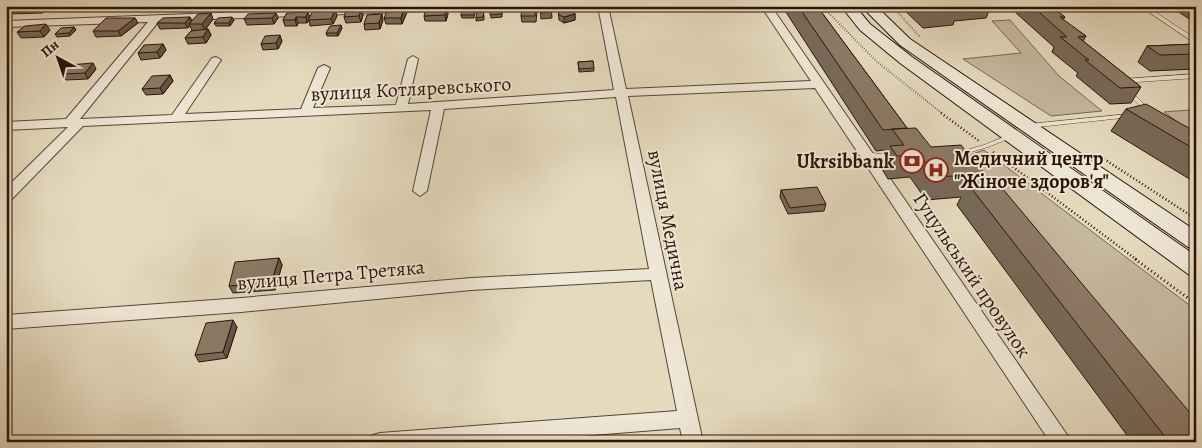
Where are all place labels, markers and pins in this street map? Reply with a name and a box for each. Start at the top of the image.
place label: Медичний центр "Жіноче здоров'я" [954,145,1109,195]
place label: Ukrsibbank [797,148,895,175]
bank icon: Ukrsibbank [899,148,925,174]
hospital icon: Медичний центр "Жіноче здоров'я" [923,157,949,183]

